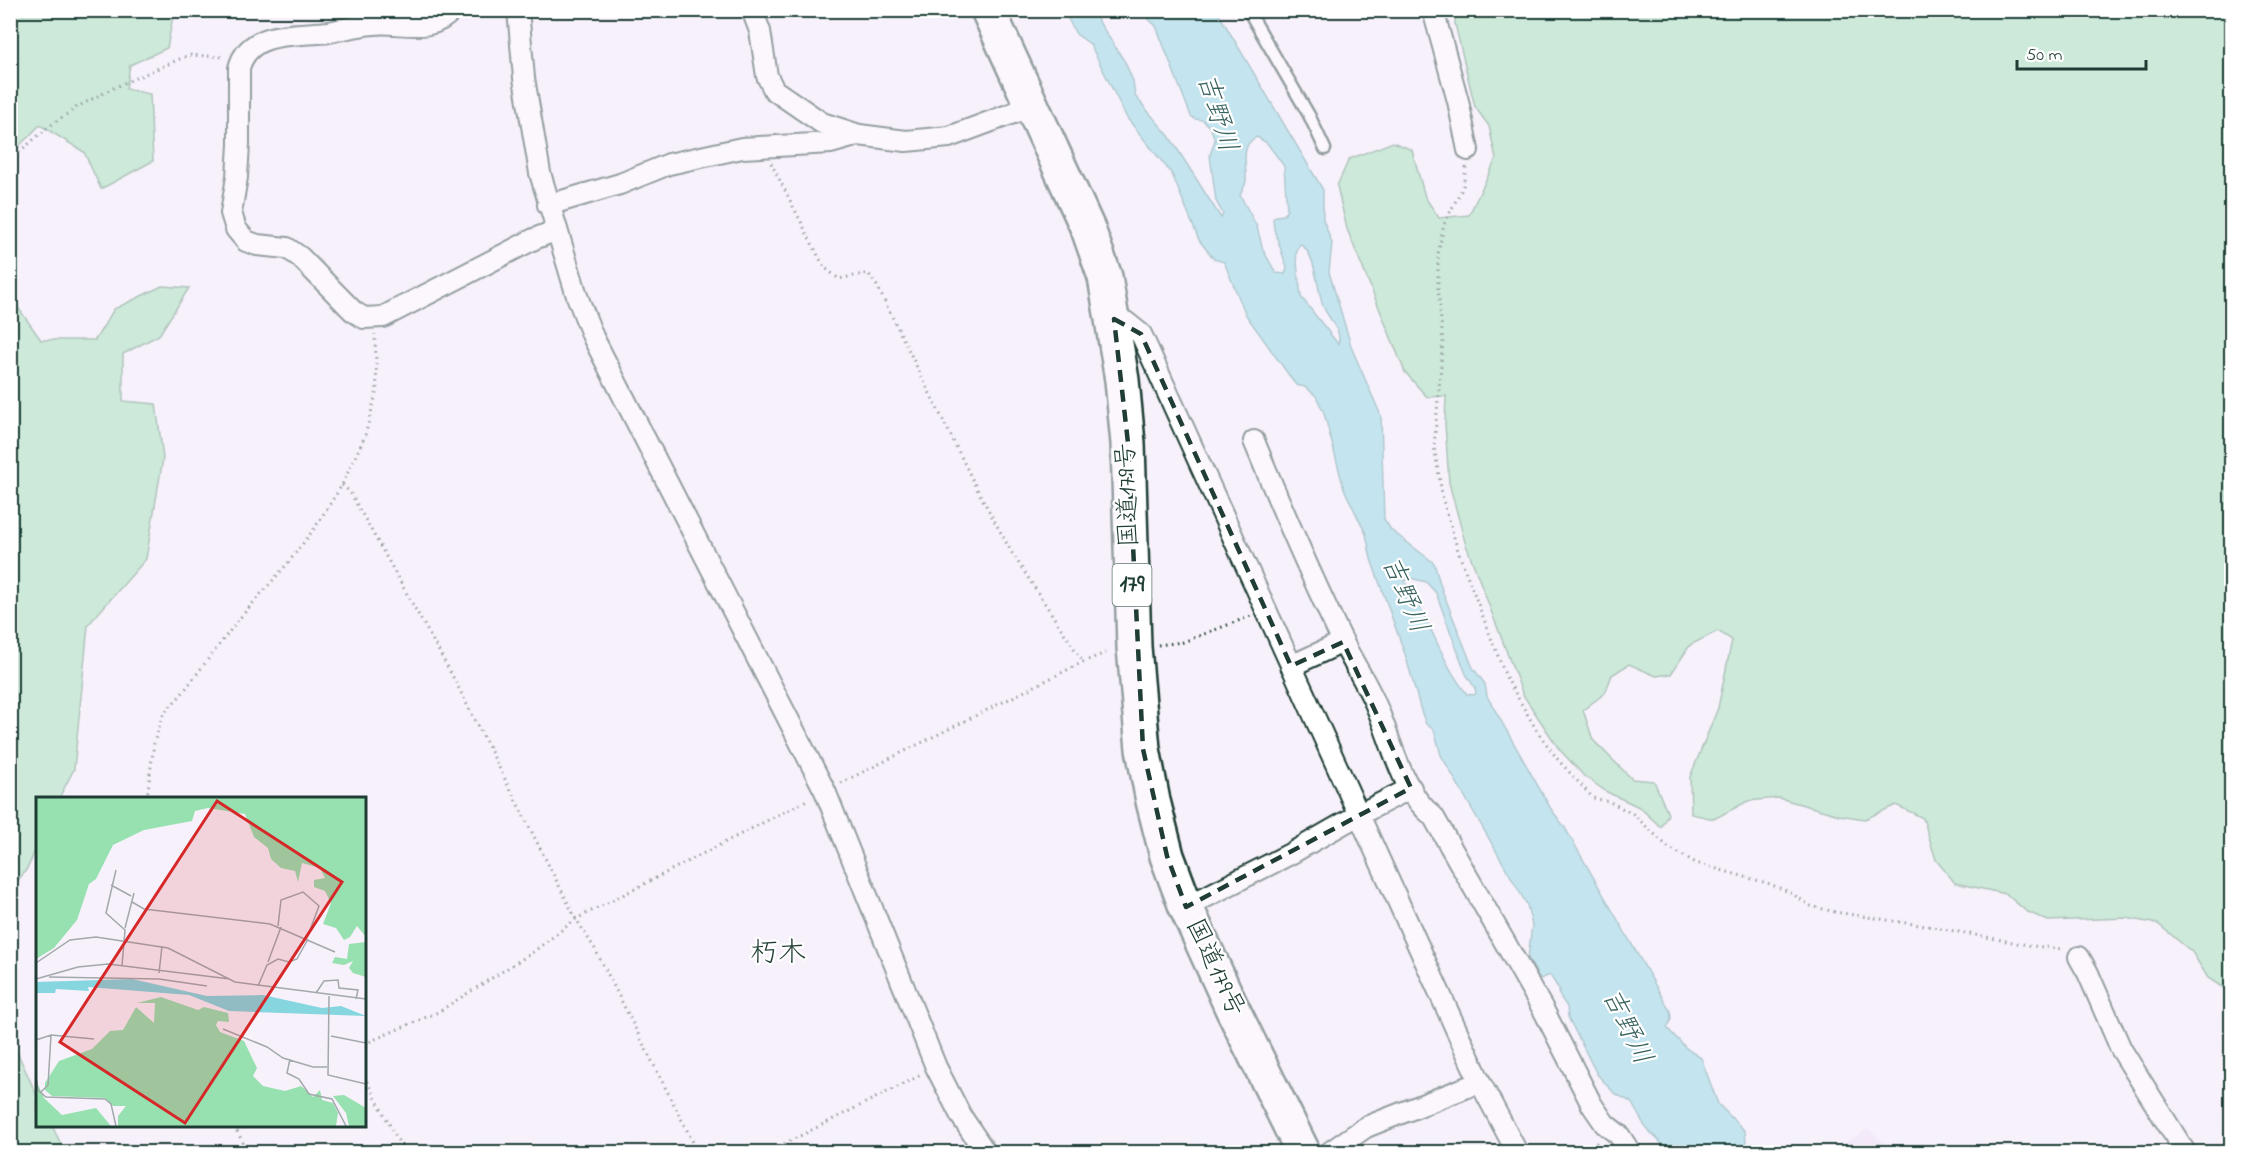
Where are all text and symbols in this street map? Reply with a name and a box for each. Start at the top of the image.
scale bar [2017,33,2146,71]
text: 50 m [2026,43,2063,69]
water label: 吉野川 [1186,69,1246,157]
street label: 国道179号 [1108,442,1150,548]
water label: 吉野川 [1370,550,1438,640]
road number: 179 [1112,564,1152,606]
inset map [36,797,366,1127]
street label: 国道179号 [1175,912,1253,1024]
district label: 朽木 [750,934,806,975]
water label: 吉野川 [1591,982,1661,1072]

